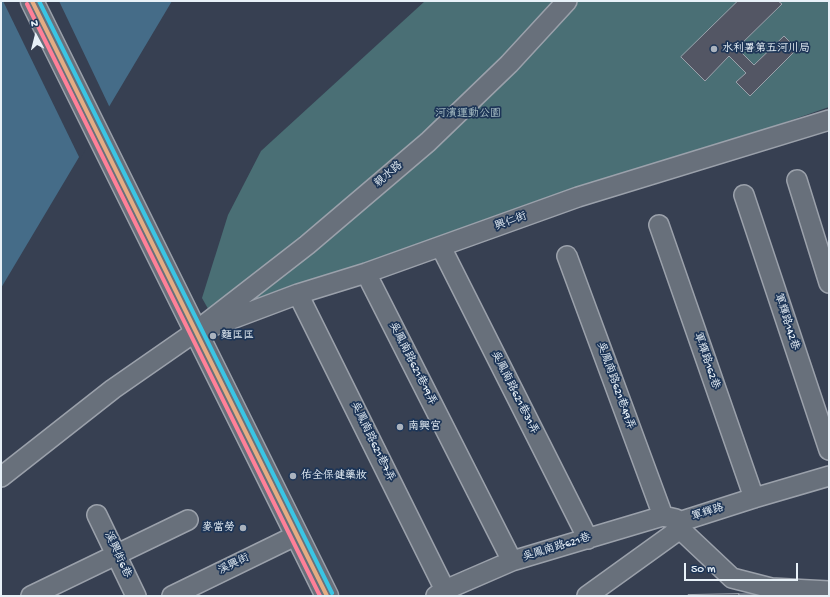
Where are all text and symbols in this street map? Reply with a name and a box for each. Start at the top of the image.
north arrow [16,16,56,56]
text: N [30,18,39,30]
place label: 水利署第五河川局 [722,42,810,56]
marker: 水利署第五河川局 [709,44,719,54]
park label: 河濱運動公園 [435,107,501,121]
street label: 親水路 [372,159,406,191]
street label: 興仁街 [493,210,529,234]
street label: 軍輝路142巷 [771,292,801,352]
street label: 吳鳳南路621巷19弄 [385,320,439,408]
place label: 麵匡匡 [221,329,254,343]
marker: 麵匡匡 [208,331,218,341]
street label: 軍輝路162巷 [690,331,722,391]
street label: 吳鳳南路621巷49弄 [593,340,637,432]
street label: 吳鳳南路621巷31弄 [487,349,541,437]
street label: 吳鳳南路621巷7弄 [347,400,397,484]
place label: 南興宮 [408,420,441,434]
marker: 南興宮 [395,422,405,432]
place label: 佑全保健藥妝 [301,469,367,483]
marker: 佑全保健藥妝 [288,471,298,481]
street label: 軍輝路 [690,502,726,524]
place label: 麥當勞 [202,521,235,535]
marker: 麥當勞 [238,523,248,533]
street label: 溪興街6巷 [101,530,133,580]
street label: 吳鳳南路621巷 [521,531,593,565]
street label: 溪興街 [216,552,252,578]
scale bar [686,555,800,581]
text: 50 m [691,563,716,577]

